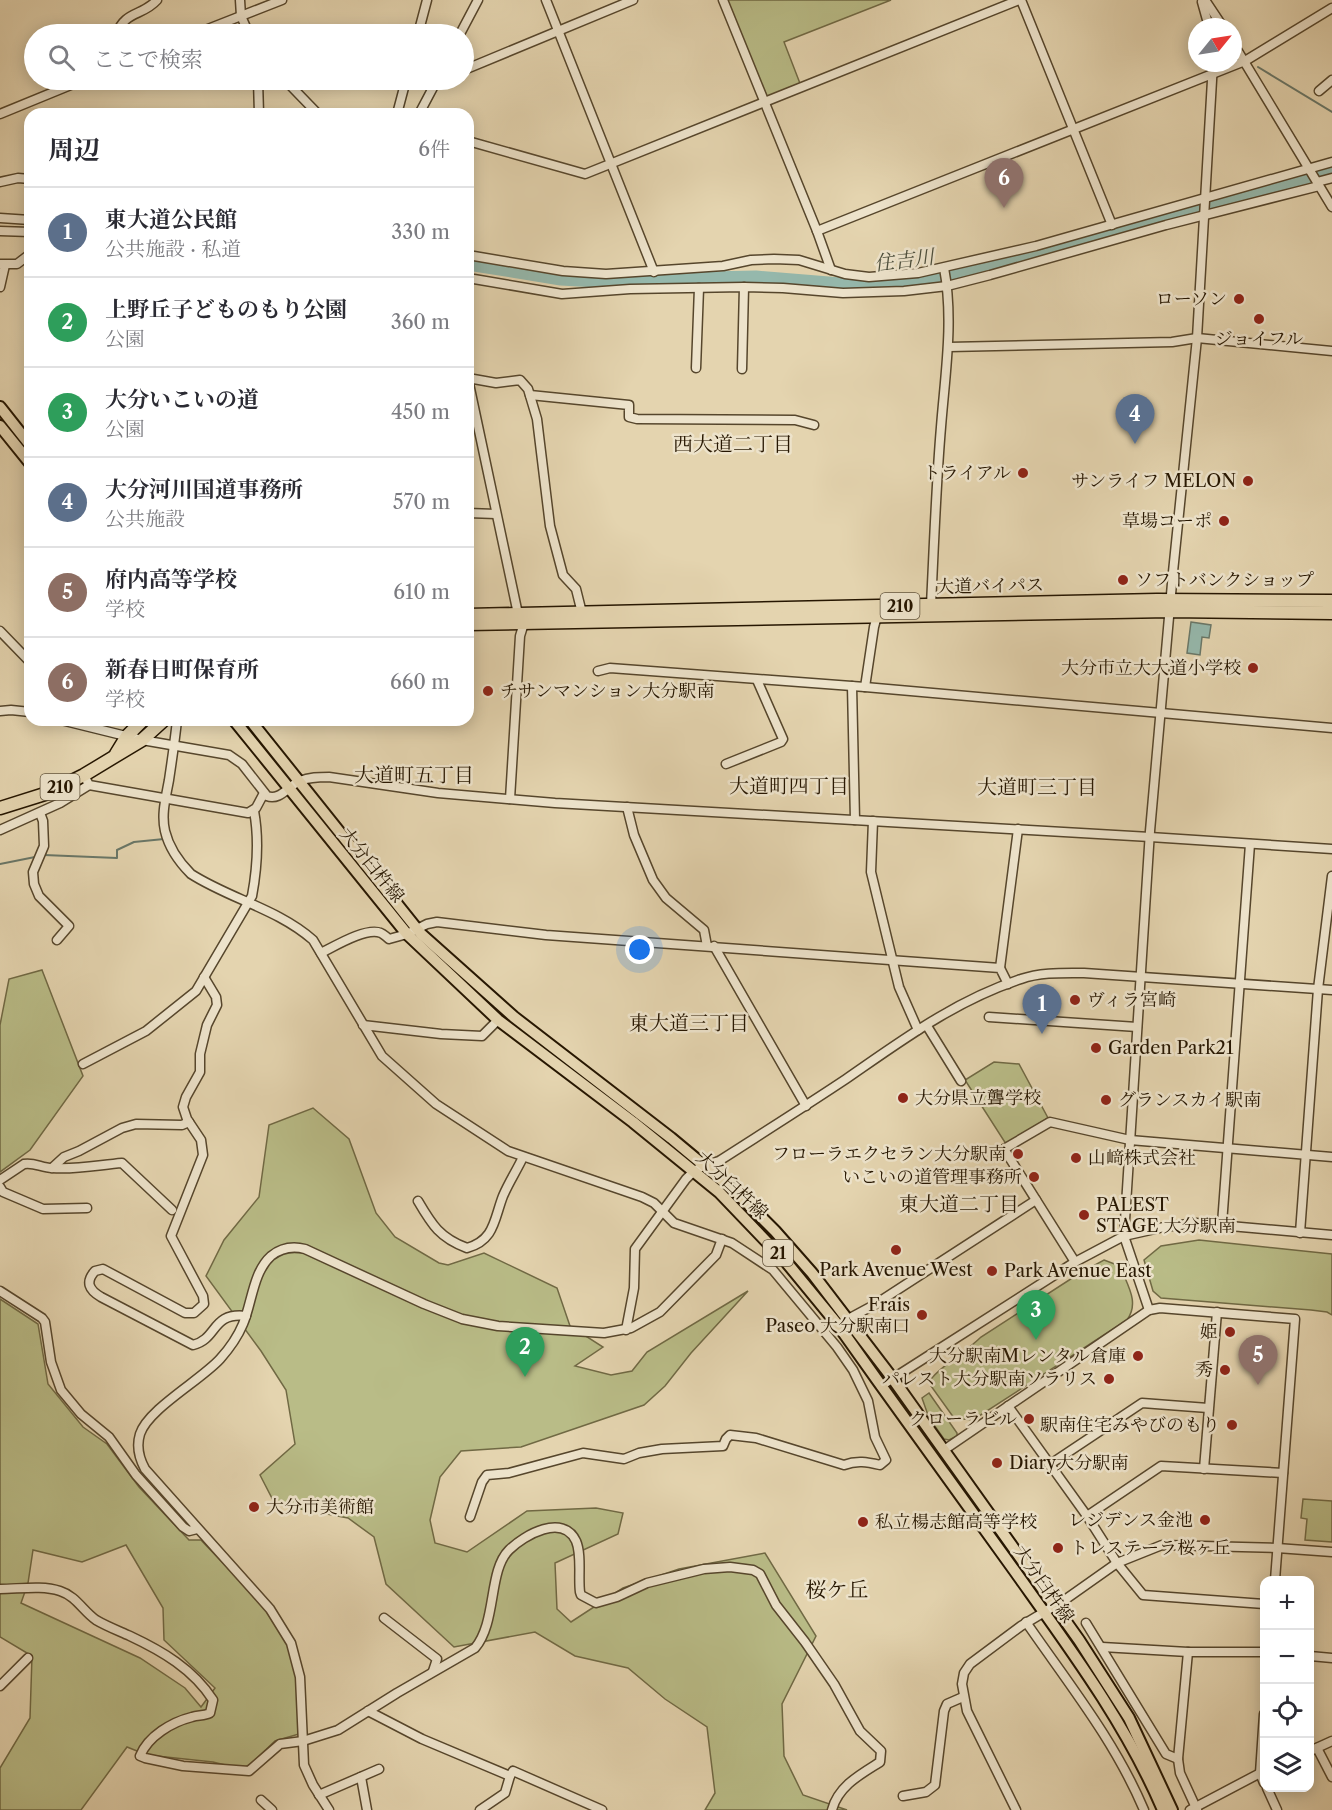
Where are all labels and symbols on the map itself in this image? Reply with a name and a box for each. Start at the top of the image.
north arrow [1188,18,1242,72]
pin: 6 [984,158,1024,208]
water label: 住吉川 [873,244,937,276]
place label: ローソン [1156,288,1227,310]
marker: ローソン [1232,292,1246,306]
marker: ジョイフル [1252,312,1266,326]
place label: ジョイフル [1215,328,1303,350]
pin: 4 [1116,394,1154,444]
district label: 西大道二丁目 [673,432,793,456]
place label: トライアル [923,462,1011,484]
marker: トライアル [1016,466,1030,480]
place label: サンライフ MELON [1071,470,1236,492]
marker: サンライフ MELON [1241,474,1255,488]
place label: 草場コーポ [1122,510,1212,532]
marker: 草場コーポ [1217,514,1231,528]
place label: ソフトバンクショップ [1135,569,1314,591]
marker: ソフトバンクショップ [1116,573,1130,587]
street label: 大道バイパス [936,574,1044,598]
road number: 210 [880,593,920,619]
place label: 大分市立大大道小学校 [1061,657,1241,679]
marker: 大分市立大大道小学校 [1246,661,1260,675]
place label: チサンマンション大分駅南 [500,680,714,702]
marker: チサンマンション大分駅南 [481,684,495,698]
district label: 大道町五丁目 [354,763,474,787]
road number: 210 [40,774,80,800]
district label: 大道町四丁目 [729,774,849,798]
district label: 大道町三丁目 [977,775,1097,799]
street label: 大分臼杵線 [335,823,409,907]
your location [625,935,654,964]
pin: 1 [1022,984,1062,1034]
place label: ヴィラ宮崎 [1087,989,1176,1011]
marker: ヴィラ宮崎 [1068,993,1082,1007]
district label: 東大道三丁目 [629,1011,749,1035]
place label: Garden Park21 [1108,1037,1234,1059]
marker: Garden Park21 [1089,1041,1103,1055]
place label: 大分県立聾学校 [915,1087,1041,1109]
place label: グランスカイ駅南 [1118,1089,1261,1111]
marker: 大分県立聾学校 [896,1091,910,1105]
marker: グランスカイ駅南 [1099,1093,1113,1107]
place label: フローラエクセラン大分駅南 [772,1143,1006,1165]
street label: 大分臼杵線 [692,1146,772,1224]
marker: フローラエクセラン大分駅南 [1011,1147,1025,1161]
place label: 山﨑株式会社 [1088,1147,1196,1169]
marker: 山﨑株式会社 [1069,1151,1083,1165]
place label: いこいの道管理事務所 [842,1166,1022,1188]
marker: いこいの道管理事務所 [1027,1170,1041,1184]
district label: 東大道二丁目 [899,1192,1019,1216]
place label: PALEST STAGE 大分駅南 [1096,1194,1235,1237]
marker: PALEST STAGE 大分駅南 [1077,1208,1091,1222]
road number: 21 [763,1240,793,1266]
marker: Park Avenue West [889,1243,903,1257]
place label: Park Avenue West [819,1259,973,1281]
place label: Park Avenue East [1004,1260,1152,1282]
marker: Park Avenue East [985,1264,999,1278]
pin: 3 [1016,1290,1056,1340]
place label: Frais Paseo 大分駅南口 [765,1294,910,1337]
marker: Frais Paseo 大分駅南口 [915,1308,929,1322]
place label: 姫 [1200,1321,1218,1343]
marker: 姫 [1223,1325,1237,1339]
pin: 2 [506,1328,544,1377]
pin: 5 [1238,1336,1278,1385]
place label: 大分駅南Mレンタル倉庫 [929,1345,1126,1367]
marker: 大分駅南Mレンタル倉庫 [1131,1349,1145,1363]
place label: 秀 [1195,1359,1213,1381]
marker: 秀 [1218,1363,1232,1377]
place label: パレスト大分駅南ソラリス [882,1368,1097,1390]
marker: パレスト大分駅南ソラリス [1102,1372,1116,1386]
place label: クローラビル [909,1408,1017,1430]
marker: クローラビル [1022,1412,1036,1426]
place label: 駅南住宅みやびのもり [1040,1414,1220,1436]
marker: 駅南住宅みやびのもり [1225,1418,1239,1432]
place label: Diary大分駅南 [1009,1452,1128,1474]
marker: Diary大分駅南 [990,1456,1004,1470]
place label: 大分市美術館 [266,1496,374,1518]
marker: 大分市美術館 [247,1500,261,1514]
place label: レジデンス金池 [1068,1509,1193,1531]
place label: 私立楊志館高等学校 [875,1511,1037,1533]
marker: レジデンス金池 [1198,1513,1212,1527]
marker: 私立楊志館高等学校 [856,1515,870,1529]
place label: トレステーラ桜ヶ丘 [1070,1537,1231,1559]
street label: 大分臼杵線 [1009,1541,1079,1627]
marker: トレステーラ桜ヶ丘 [1051,1541,1065,1555]
district label: 桜ケ丘 [806,1577,869,1602]

